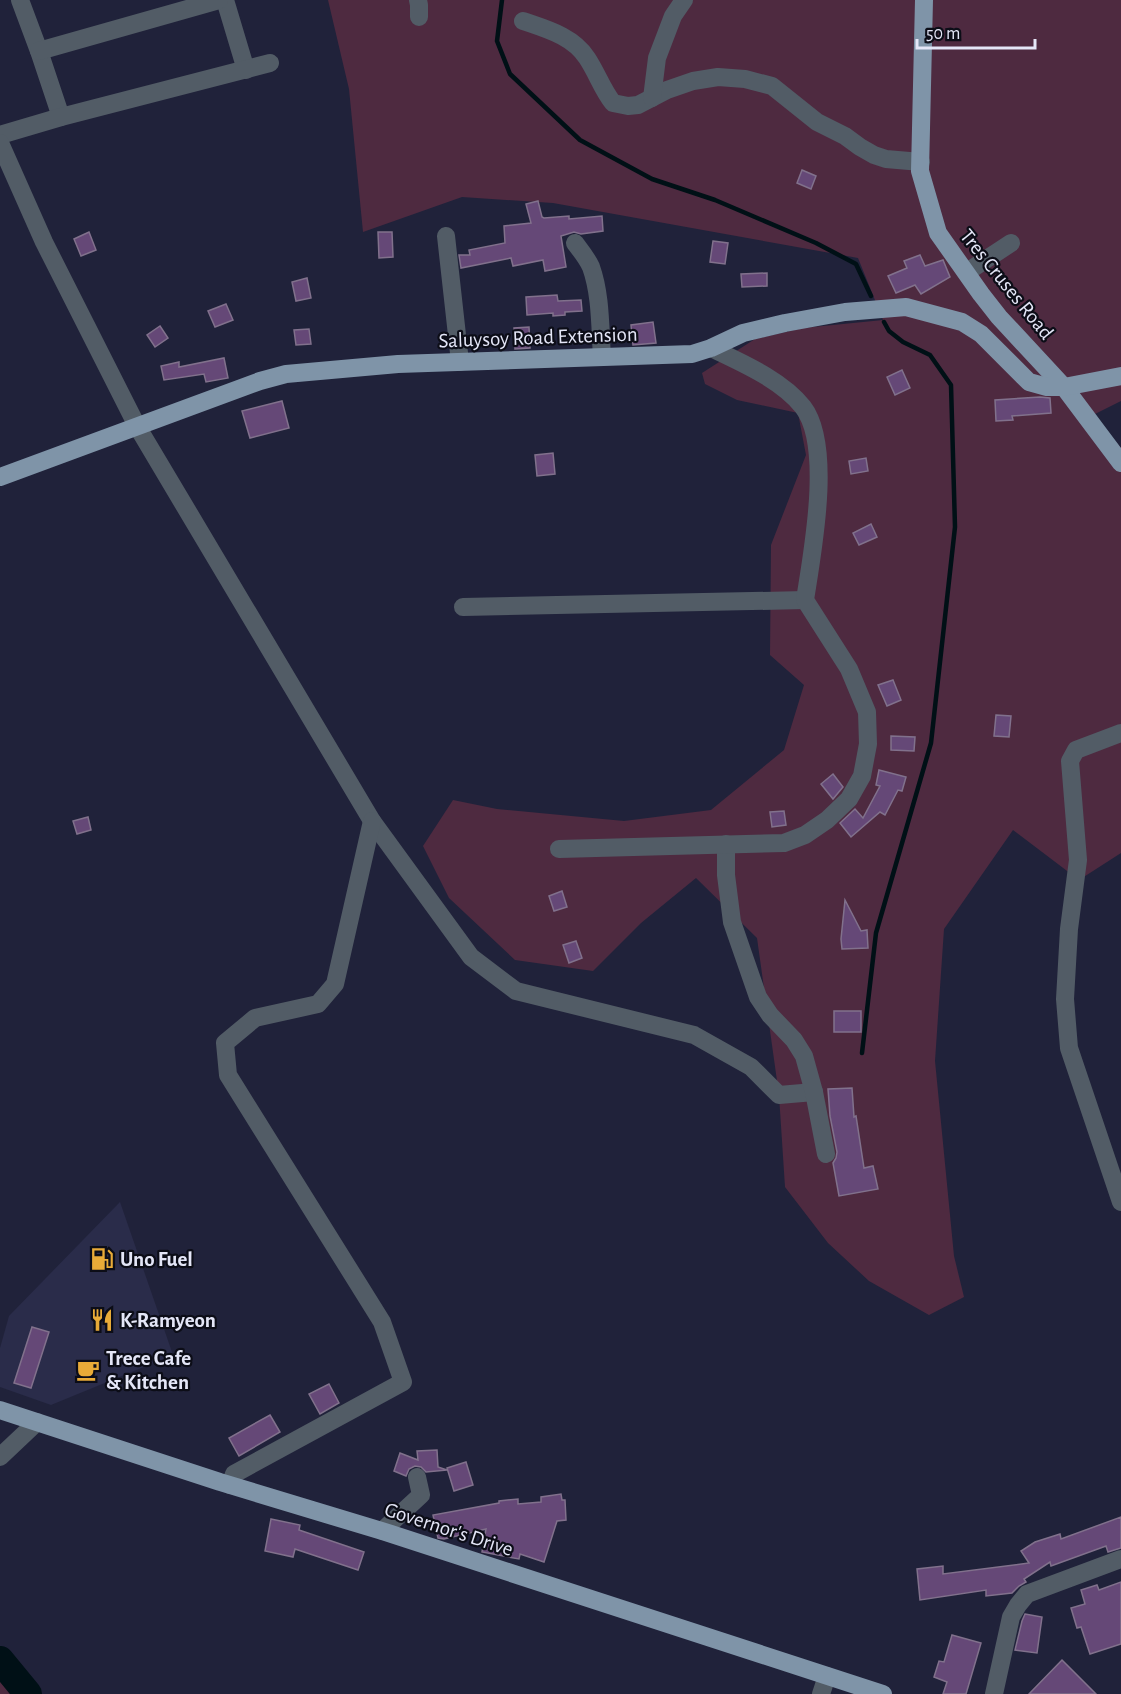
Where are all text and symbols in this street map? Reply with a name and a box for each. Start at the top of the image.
scale bar [917,12,1036,50]
text: 50 m [926,25,960,43]
street label: Tres Cruses Road [956,225,1057,343]
street label: Saluysoy Road Extension [438,324,638,351]
fuel station icon: Uno Fuel [89,1246,115,1272]
place label: Uno Fuel [120,1249,193,1270]
restaurant icon: K-Ramyeon [89,1307,115,1333]
place label: K-Ramyeon [120,1310,216,1331]
place label: Trece Cafe & Kitchen [106,1348,191,1393]
cafe icon: Trece Cafe & Kitchen [75,1357,101,1383]
street label: Governor's Drive [382,1499,516,1560]

